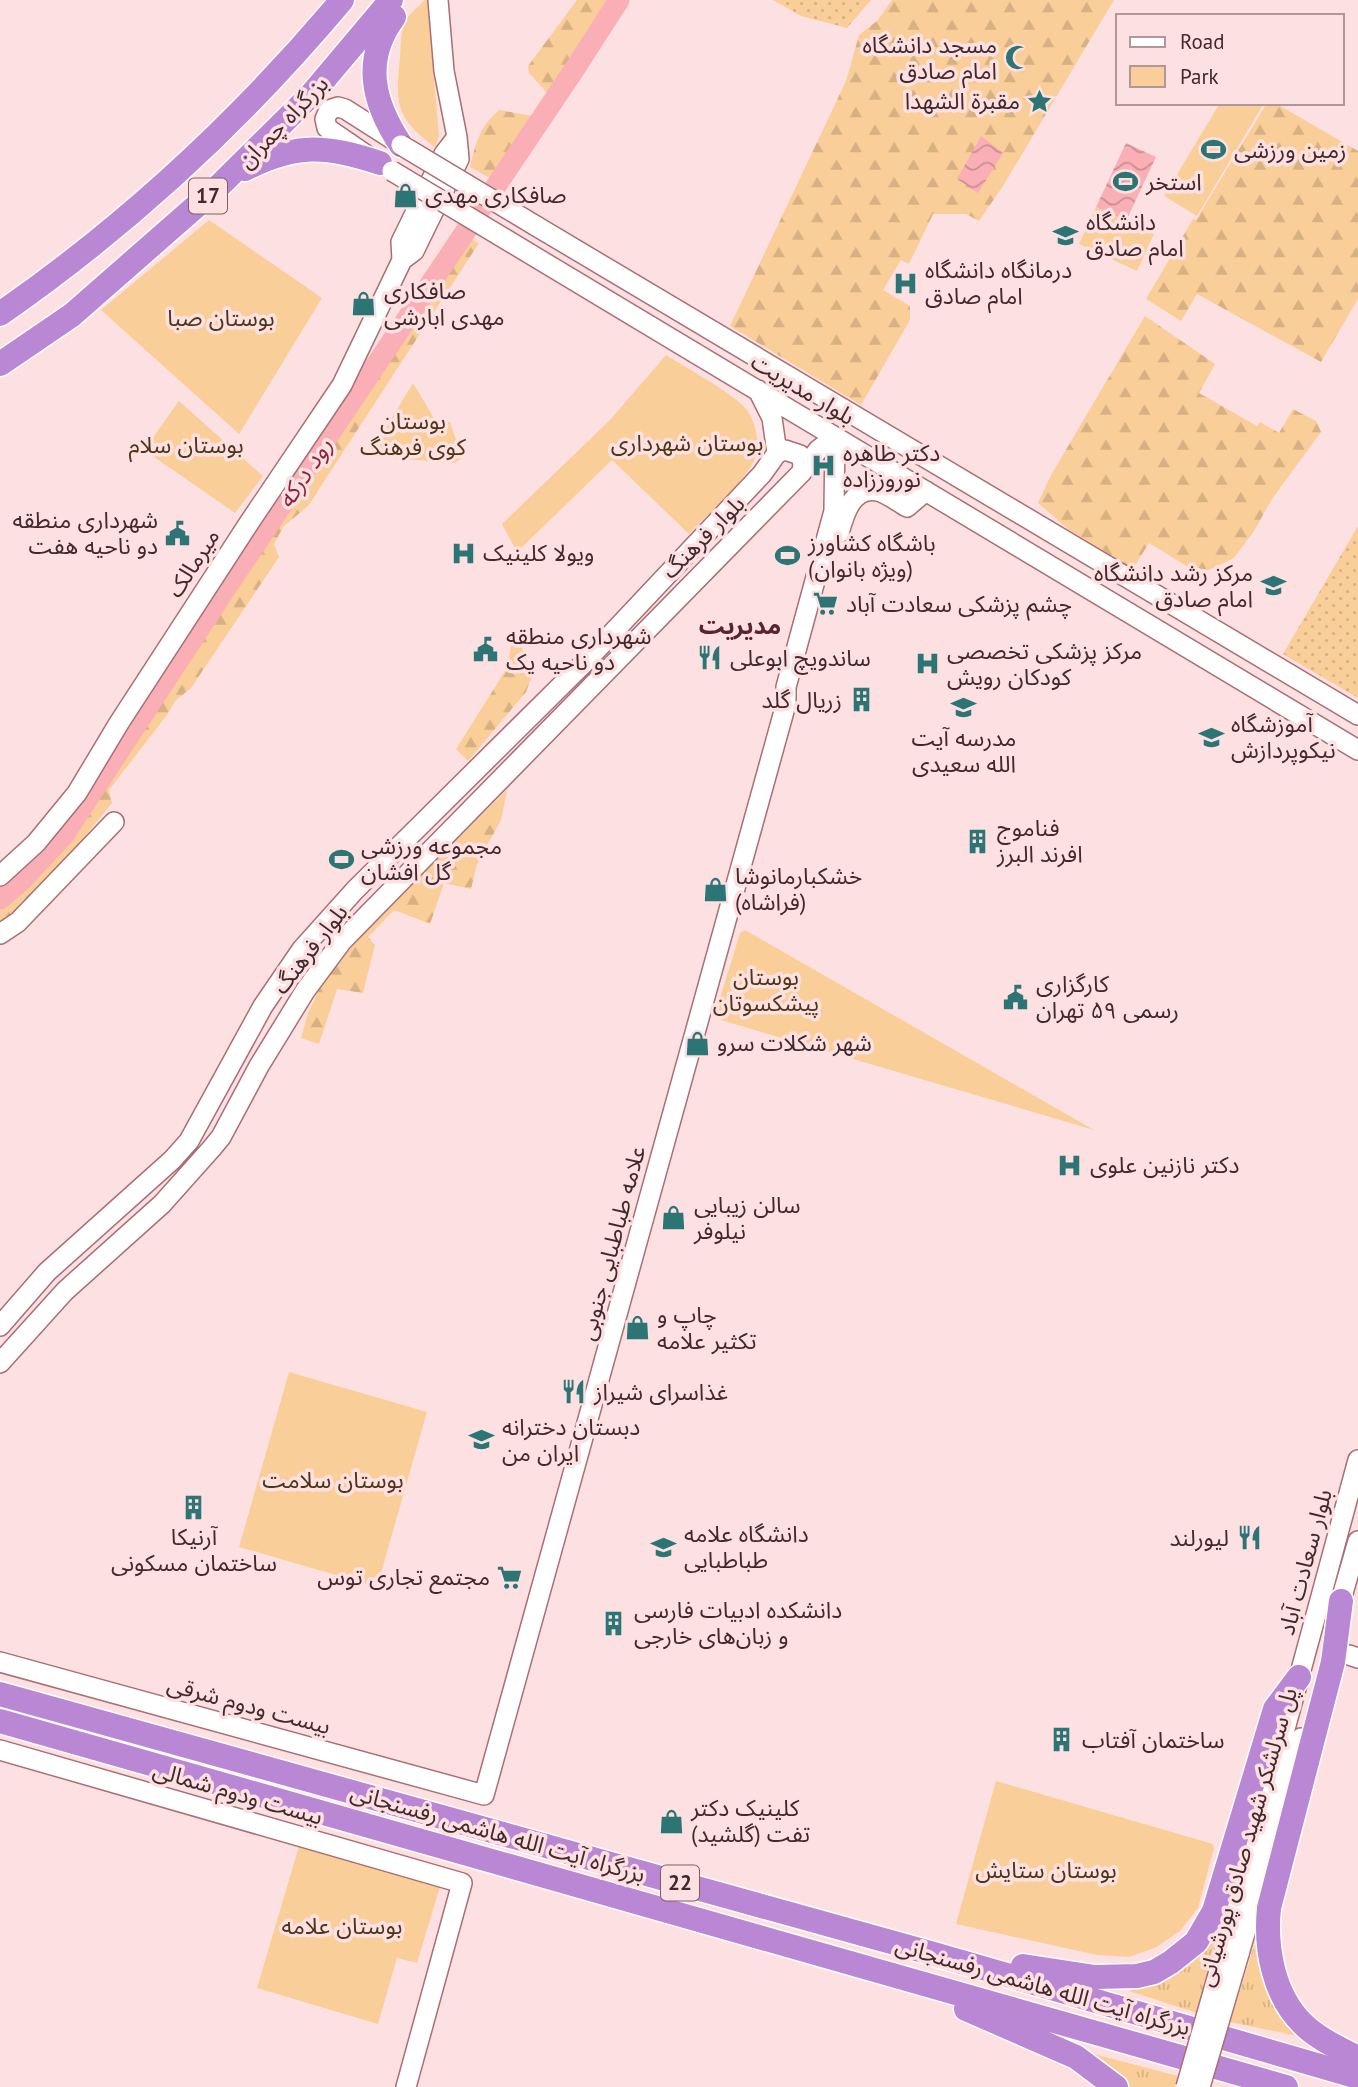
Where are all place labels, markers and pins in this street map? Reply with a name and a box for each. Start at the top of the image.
place label: مسجد دانشگاه امام صادق [862,30,997,89]
mosque icon: مسجد دانشگاه امام صادق [1003,44,1031,72]
place label: مقبرة الشهدا [905,86,1020,115]
place icon: مقبرة الشهدا [1026,87,1054,115]
place label: زمین ورزشی [1234,135,1347,164]
sports icon: زمین ورزشی [1200,136,1228,164]
place label: استخر [1145,167,1202,196]
sports icon: استخر [1112,168,1140,196]
place label: صافکاری مهدی [425,180,567,209]
shop icon: صافکاری مهدی [391,181,419,209]
place label: دانشگاه امام صادق [1086,207,1184,266]
school or university icon: دانشگاه امام صادق [1052,221,1080,249]
place label: درمانگاه دانشگاه امام صادق [925,255,1072,314]
hospital icon: درمانگاه دانشگاه امام صادق [891,269,919,297]
place label: صافکاری مهدی ابارشی [384,276,505,331]
shop icon: صافکاری مهدی ابارشی [350,290,378,318]
place label: دکتر طاهره نوروززاده [843,438,940,493]
hospital icon: دکتر طاهره نوروززاده [809,452,837,480]
place label: شهرداری منطقه دو ناحیه هفت [13,505,158,560]
public building icon: شهرداری منطقه دو ناحیه هفت [164,519,192,547]
place label: باشگاه کشاورز (ویژه بانوان) [807,528,936,583]
place label: ویولا کلینیک [483,538,594,567]
hospital icon: ویولا کلینیک [449,539,477,567]
sports icon: باشگاه کشاورز (ویژه بانوان) [774,542,802,570]
place label: مرکز رشد دانشگاه امام صادق [1094,558,1253,617]
school or university icon: مرکز رشد دانشگاه امام صادق [1259,572,1287,600]
place label: چشم پزشکی سعادت آباد [846,589,1072,621]
supermarket icon: چشم پزشکی سعادت آباد [812,590,840,618]
place label: شهرداری منطقه دو ناحیه یک [506,621,651,676]
public building icon: شهرداری منطقه دو ناحیه یک [472,635,500,663]
place label: مرکز پزشکی تخصصی کودکان رویش [947,636,1142,691]
place label: ساندویچ ابوعلی [730,643,871,675]
restaurant icon: ساندویچ ابوعلی [696,644,724,672]
hospital icon: مرکز پزشکی تخصصی کودکان رویش [913,650,941,678]
place label: زریال گلد [762,685,842,714]
building icon: زریال گلد [848,686,876,714]
school or university icon: مدرسه آیت الله سعیدی [950,694,978,722]
place label: آموزشگاه نیکوپردازش [1231,709,1336,765]
place label: مدرسه آیت الله سعیدی [912,723,1016,778]
school or university icon: آموزشگاه نیکوپردازش [1197,723,1225,751]
place label: فناموج افرند البرز [996,813,1083,868]
building icon: فناموج افرند البرز [963,827,991,855]
place label: مجموعه ورزشی گل افشان [361,831,502,886]
sports icon: مجموعه ورزشی گل افشان [327,845,355,873]
place label: خشکبارمانوشا (فراشاه) [735,861,862,916]
shop icon: خشکبارمانوشا (فراشاه) [701,875,729,903]
place label: کارگزاری رسمی ۵۹ تهران [1036,969,1179,1024]
public building icon: کارگزاری رسمی ۵۹ تهران [1002,983,1030,1011]
place label: شهر شکلات سرو [717,1028,872,1057]
shop icon: شهر شکلات سرو [683,1029,711,1057]
place label: دکتر نازنین علوی [1090,1150,1239,1179]
hospital icon: دکتر نازنین علوی [1056,1151,1084,1179]
place label: سالن زیبایی نیلوفر [693,1190,801,1245]
shop icon: سالن زیبایی نیلوفر [660,1204,688,1232]
place label: چاپ و تکثیر علامه [657,1300,757,1355]
shop icon: چاپ و تکثیر علامه [623,1314,651,1342]
place label: غذاسرای شیراز [593,1377,728,1406]
restaurant icon: غذاسرای شیراز [560,1378,588,1406]
place label: دبستان دخترانه ایران من [502,1412,640,1467]
school or university icon: دبستان دخترانه ایران من [468,1426,496,1454]
building icon: آرنیکا ساختمان مسکونی [180,1493,208,1521]
place label: دانشگاه علامه طباطبایی [684,1519,809,1574]
place label: آرنیکا ساختمان مسکونی [111,1522,277,1577]
place label: لیورلند [1170,1523,1229,1552]
restaurant icon: لیورلند [1235,1524,1263,1552]
school or university icon: دانشگاه علامه طباطبایی [650,1533,678,1561]
place label: مجتمع تجاری توس [317,1562,490,1594]
supermarket icon: مجتمع تجاری توس [496,1563,524,1591]
place label: دانشکده ادبیات فارسی و زبان‌های خارجی [634,1595,842,1650]
building icon: دانشکده ادبیات فارسی و زبان‌های خارجی [600,1609,628,1637]
place label: ساختمان آفتاب [1082,1725,1225,1754]
building icon: ساختمان آفتاب [1048,1726,1076,1754]
place label: کلینیک دکتر تفت (گلشید) [690,1793,810,1848]
shop icon: کلینیک دکتر تفت (گلشید) [657,1807,685,1835]

